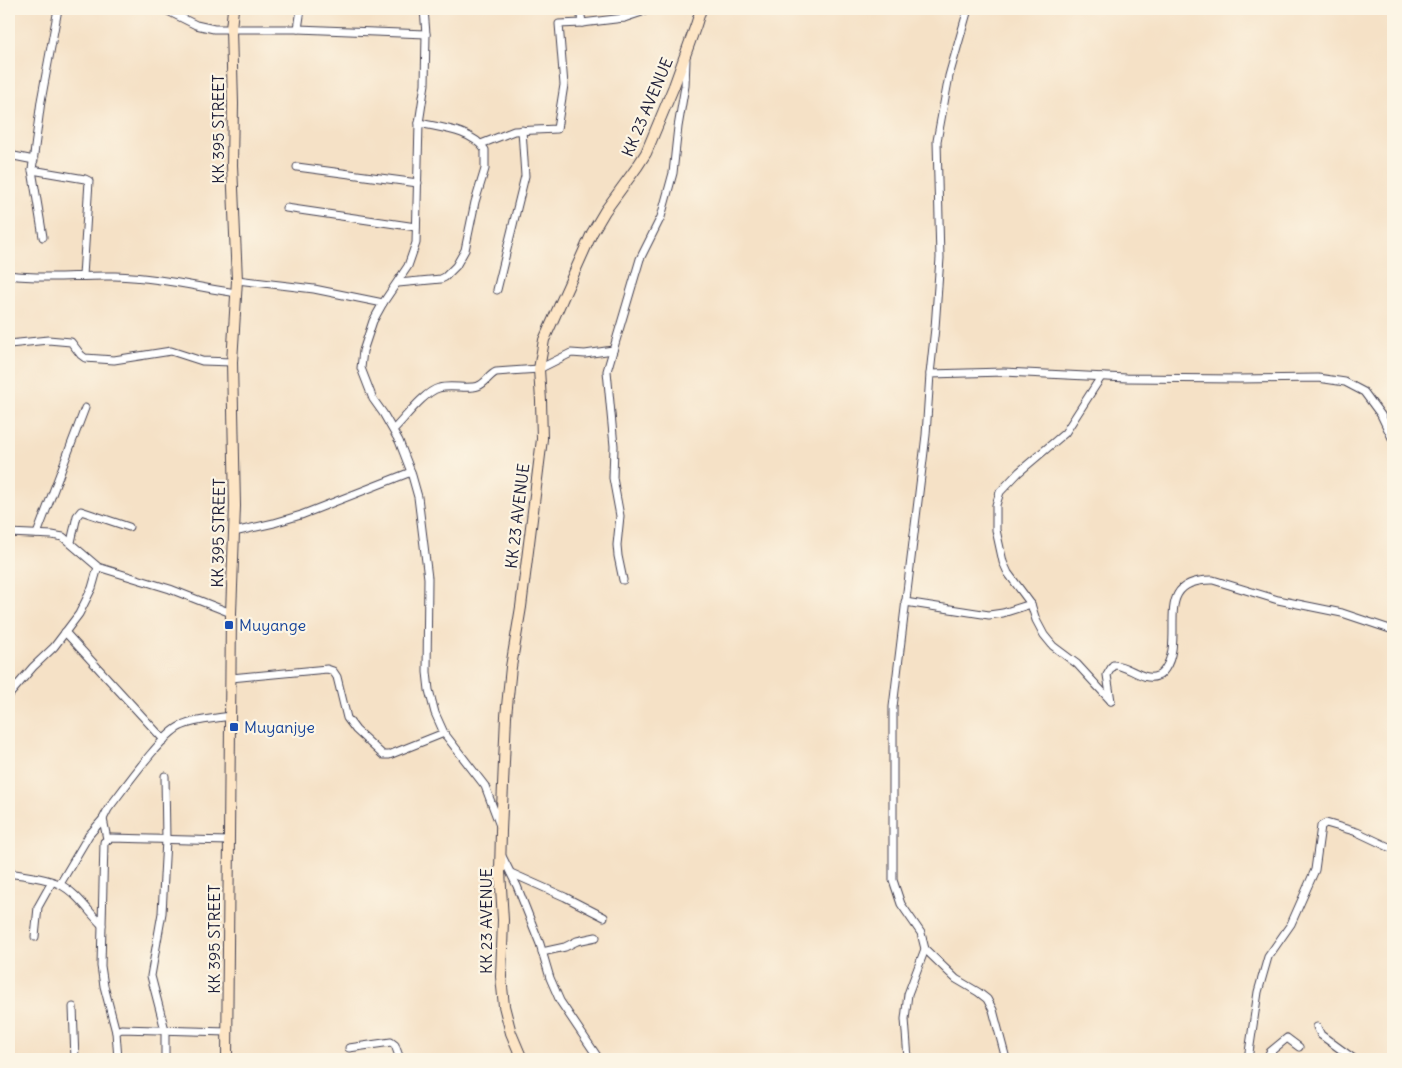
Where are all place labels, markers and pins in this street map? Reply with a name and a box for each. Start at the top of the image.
place label: Muyange [239,615,306,635]
marker: Muyange [223,619,235,631]
place label: Muyanjye [244,717,315,737]
marker: Muyanjye [228,721,240,733]

